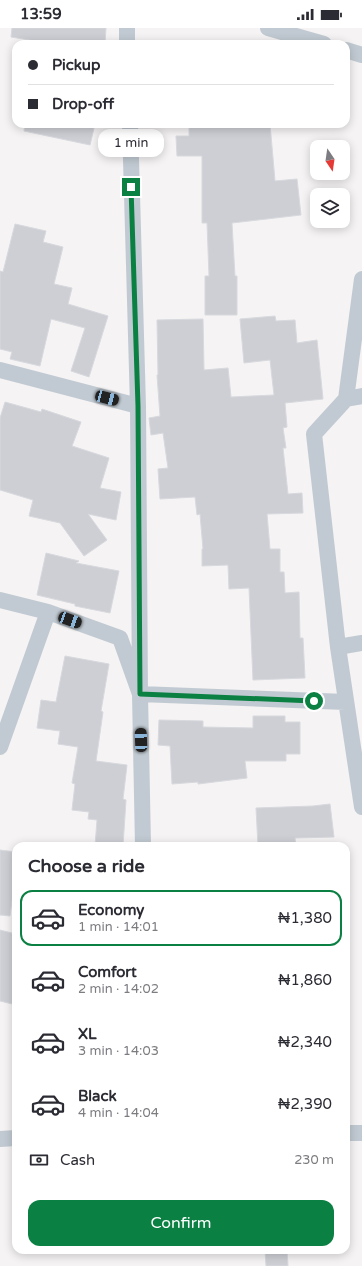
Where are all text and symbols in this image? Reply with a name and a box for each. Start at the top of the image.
text: 13:59 [20,5,62,23]
text: Pickup [52,56,100,74]
text: Drop-off [52,95,114,113]
callout: 1 min [98,129,164,157]
text: 1 min [114,135,148,151]
north arrow [310,140,350,180]
map controls [310,140,350,228]
route end [122,178,140,196]
button: layers [310,188,350,228]
car [94,389,120,407]
car [57,610,83,630]
route start [305,692,323,710]
car [135,728,147,752]
text: Choose a ride [28,855,145,877]
icon: car [30,900,66,936]
text: Economy [78,901,144,919]
text: ₦1,380 [278,909,332,927]
text: 1 min · 14:01 [78,919,159,935]
icon: car [30,962,66,998]
text: Comfort [78,963,137,981]
text: ₦1,860 [278,971,332,989]
text: 2 min · 14:02 [78,981,159,997]
icon: car [30,1024,66,1060]
text: XL [78,1025,97,1043]
text: ₦2,340 [278,1033,332,1051]
text: 3 min · 14:03 [78,1043,159,1059]
icon: car [30,1086,66,1122]
text: Black [78,1087,117,1105]
text: ₦2,390 [278,1095,332,1113]
text: 4 min · 14:04 [78,1105,159,1121]
icon: cash [28,1149,50,1171]
text: Cash [60,1151,95,1169]
text: 230 m [294,1152,334,1168]
button: Confirm [28,1200,334,1246]

